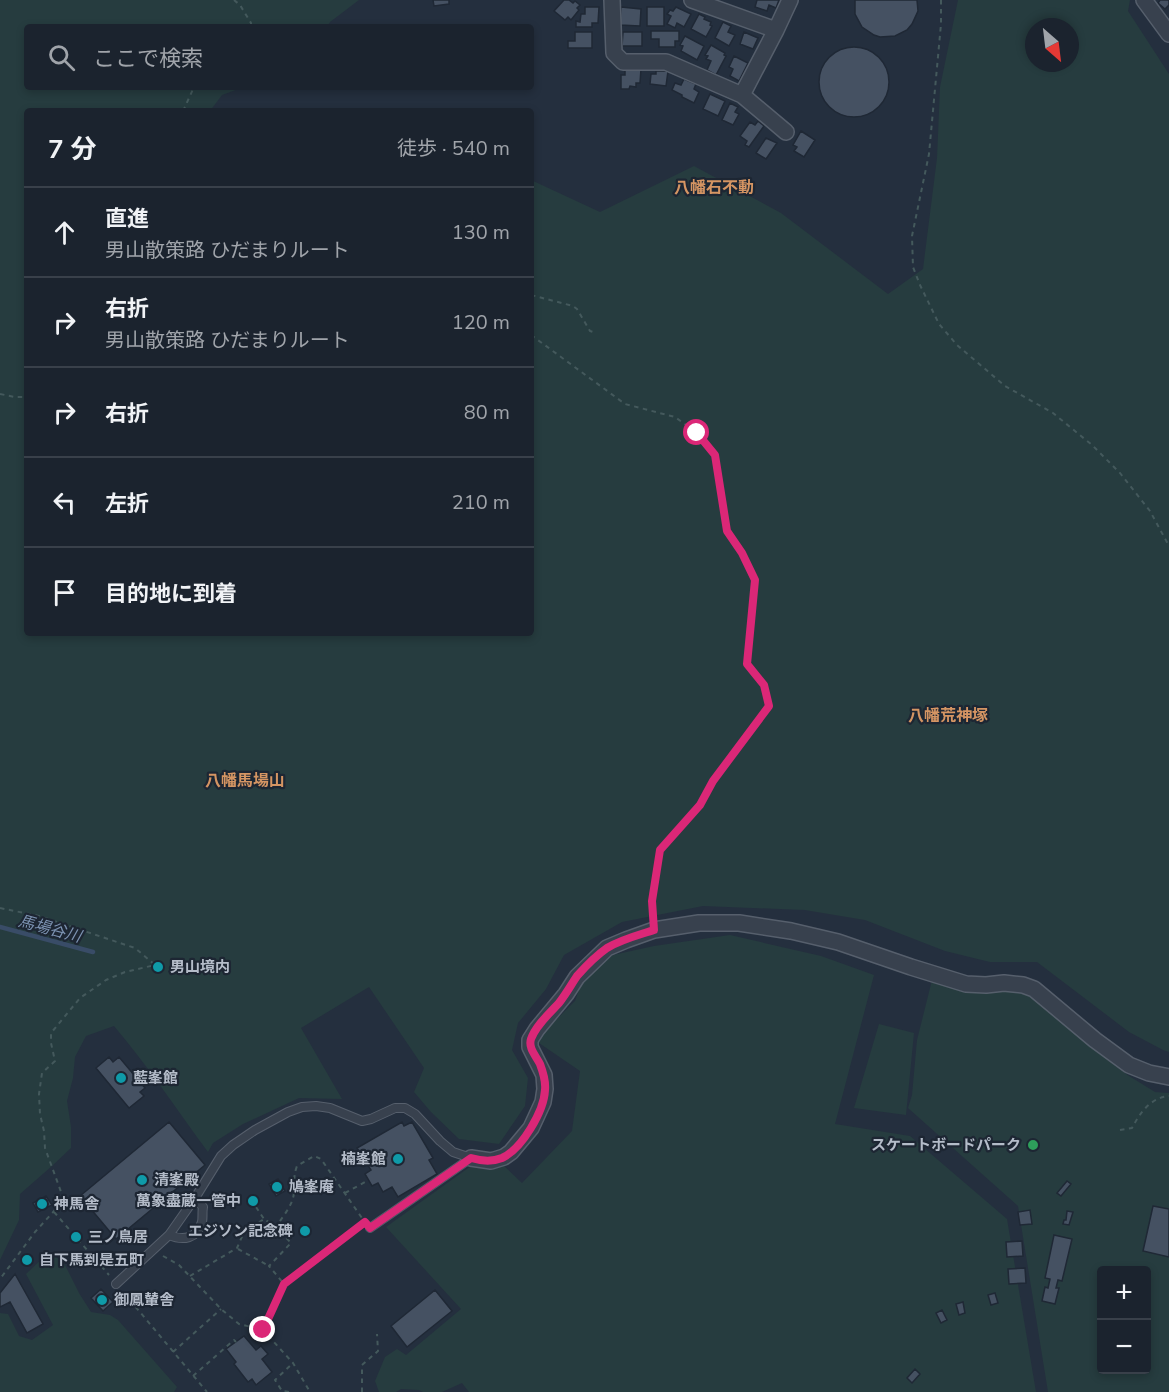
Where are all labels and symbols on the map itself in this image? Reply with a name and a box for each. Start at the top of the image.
north arrow [1025,18,1079,72]
district label: 八幡石不動 [674,177,754,199]
route start [683,419,709,445]
district label: 八幡荒神塚 [908,705,988,727]
district label: 八幡馬場山 [205,770,285,792]
water label: 馬場谷川 [16,910,85,948]
place label: 男山境内 [170,957,230,977]
marker: 男山境内 [151,960,165,974]
place label: 藍峯館 [133,1068,178,1088]
marker: 藍峯館 [114,1071,128,1085]
place label: スケートボードパーク [871,1135,1021,1155]
marker: スケートボードパーク [1026,1138,1040,1152]
place label: 楠峯館 [341,1149,386,1169]
marker: 楠峯館 [391,1152,405,1166]
place label: 清峯殿 [154,1170,199,1190]
marker: 清峯殿 [135,1173,149,1187]
place label: 鳩峯庵 [289,1177,334,1197]
marker: 鳩峯庵 [270,1180,284,1194]
place label: 萬象盡蔵一管中 [136,1191,241,1211]
place label: 神馬舎 [53,1194,100,1214]
marker: 萬象盡蔵一管中 [246,1194,260,1208]
marker: 神馬舎 [35,1197,49,1211]
place label: エジソン記念碑 [188,1221,293,1241]
marker: エジソン記念碑 [298,1224,312,1238]
place label: 三ノ鳥居 [88,1227,148,1247]
marker: 三ノ鳥居 [69,1230,83,1244]
place label: 自下馬到是五町 [39,1250,144,1270]
marker: 自下馬到是五町 [20,1253,34,1267]
place label: 御鳳輦舎 [114,1290,175,1310]
marker: 御鳳輦舎 [95,1293,109,1307]
route end [249,1316,275,1342]

